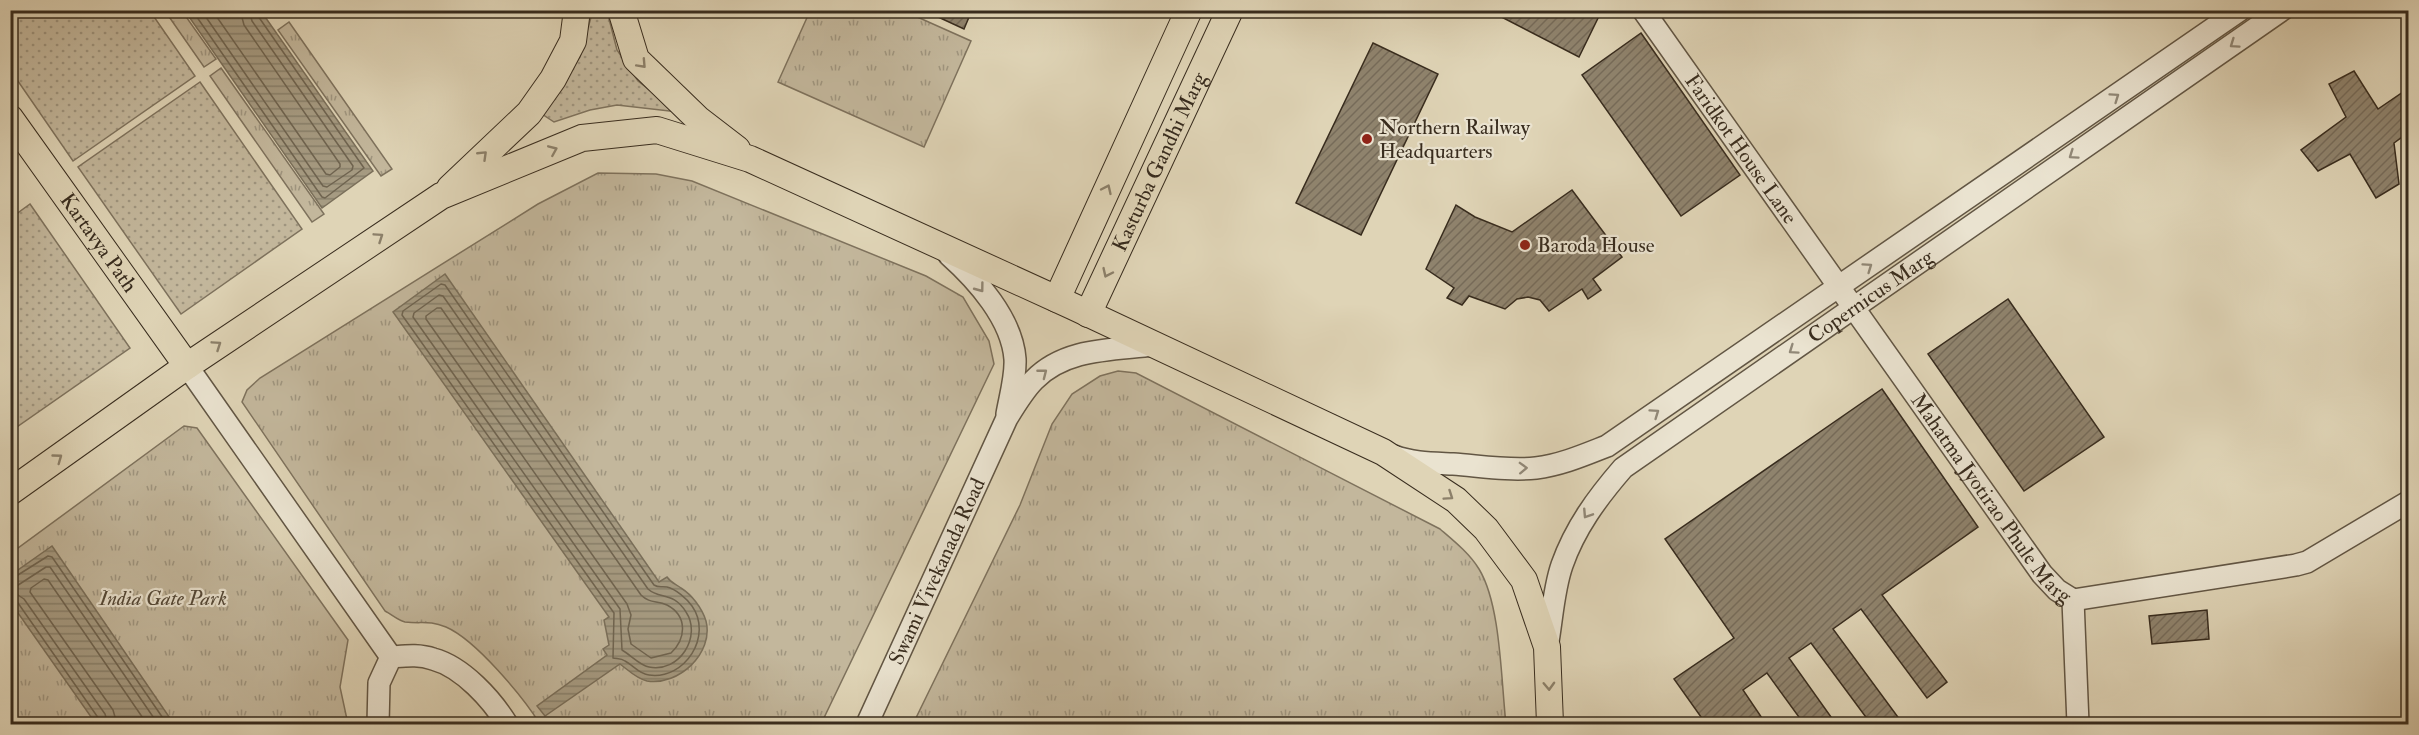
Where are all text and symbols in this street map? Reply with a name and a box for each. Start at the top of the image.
one-way arrow [2229,37,2240,48]
one-way arrow [635,57,646,68]
street label: Kasturba Gandhi Marg [1106,67,1213,256]
street label: Faridkot House Lane [1679,68,1804,229]
one-way arrow [2108,93,2119,104]
place label: Northern Railway Headquarters [1379,114,1531,165]
marker: Northern Railway Headquarters [1360,132,1374,146]
one-way arrow [546,145,557,157]
one-way arrow [2069,148,2080,159]
one-way arrow [475,152,486,163]
one-way arrow [1100,184,1112,195]
street label: Kartavya Path [54,188,144,298]
place label: Baroda House [1537,232,1655,259]
one-way arrow [373,233,384,244]
marker: Baroda House [1518,238,1532,252]
street label: Copernicus Marg [1802,243,1939,349]
one-way arrow [1861,263,1872,274]
one-way arrow [1103,266,1115,277]
one-way arrow [973,281,984,292]
one-way arrow [210,341,221,352]
one-way arrow [1788,343,1799,354]
one-way arrow [1036,369,1047,380]
street label: Mahatma Jyotirao Phule Marg [1905,388,2077,610]
one-way arrow [1649,409,1660,420]
one-way arrow [52,454,63,465]
one-way arrow [1519,462,1528,474]
street label: Swami Vivekanada Road [882,473,992,669]
one-way arrow [1443,489,1454,500]
one-way arrow [1583,508,1594,519]
park label: India Gate Park [98,585,227,612]
one-way arrow [1543,681,1555,690]

